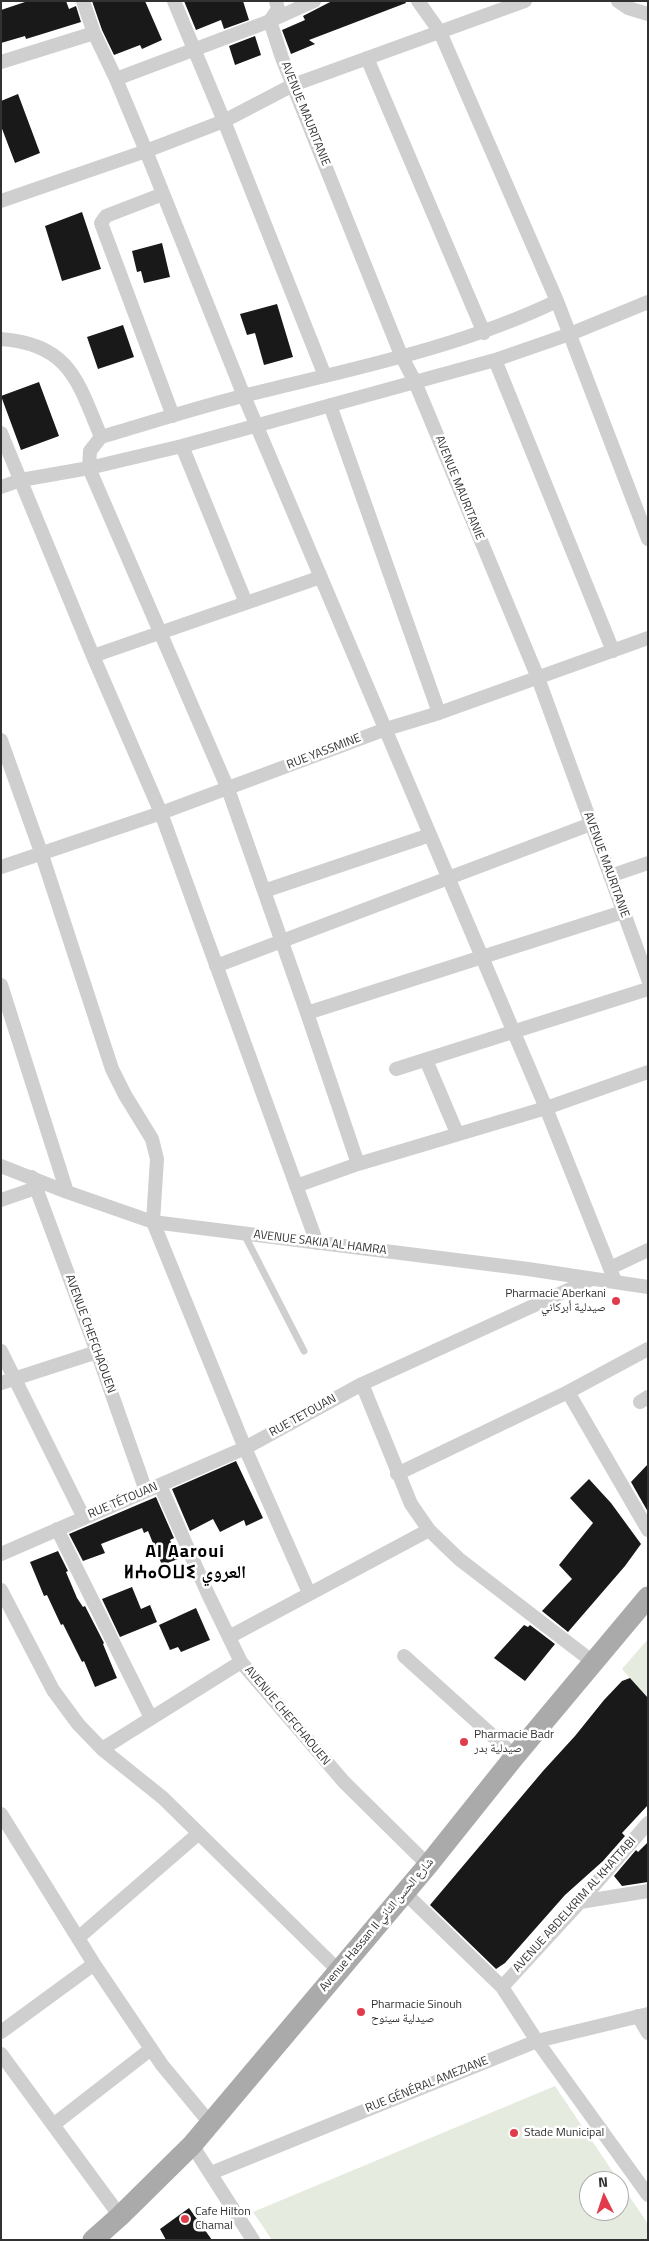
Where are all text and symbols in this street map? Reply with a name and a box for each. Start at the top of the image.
street label: AVENUE MAURITANIE [277,60,333,168]
street label: AVENUE MAURITANIE [431,434,487,542]
street label: RUE YASSMINE [285,731,363,773]
street label: AVENUE MAURITANIE [580,810,632,920]
street label: AVENUE SAKIA AL HAMRA [253,1228,387,1258]
street label: AVENUE CHEFCHAOUEN [62,1273,118,1395]
place label: Pharmacie Aberkani صيدلية أبركاني [505,1287,606,1315]
marker: Pharmacie Aberkani صيدلية أبركاني [610,1295,622,1307]
street label: RUE TETOUAN [267,1392,339,1440]
street label: RUE TÉTOUAN [86,1480,160,1522]
district label: Al Aaroui ⵍⵄⴰⵔⵡⵉ العروي [127,1542,243,1585]
street label: AVENUE CHEFCHAOUEN [241,1663,333,1769]
place label: Pharmacie Badr صيدلية بدر [474,1728,554,1756]
marker: Pharmacie Badr صيدلية بدر [458,1736,470,1748]
street label: AVENUE ABDELKRIM AL KHATTABI [511,1835,639,1975]
street label: Avenue Hassan II شارع الحسن الثاني [317,1855,437,1995]
place label: Pharmacie Sinouh صيدلية سينوح [371,1998,462,2026]
marker: Pharmacie Sinouh صيدلية سينوح [355,2006,367,2018]
street label: RUE GÉNÉRAL AMEZIANE [363,2054,491,2116]
place label: Stade Municipal [524,2126,604,2140]
marker: Stade Municipal [508,2127,520,2139]
north arrow [579,2171,629,2221]
text: N [597,2171,609,2192]
place label: Cafe Hilton Chamal [195,2205,251,2233]
marker: Cafe Hilton Chamal [179,2213,191,2225]

